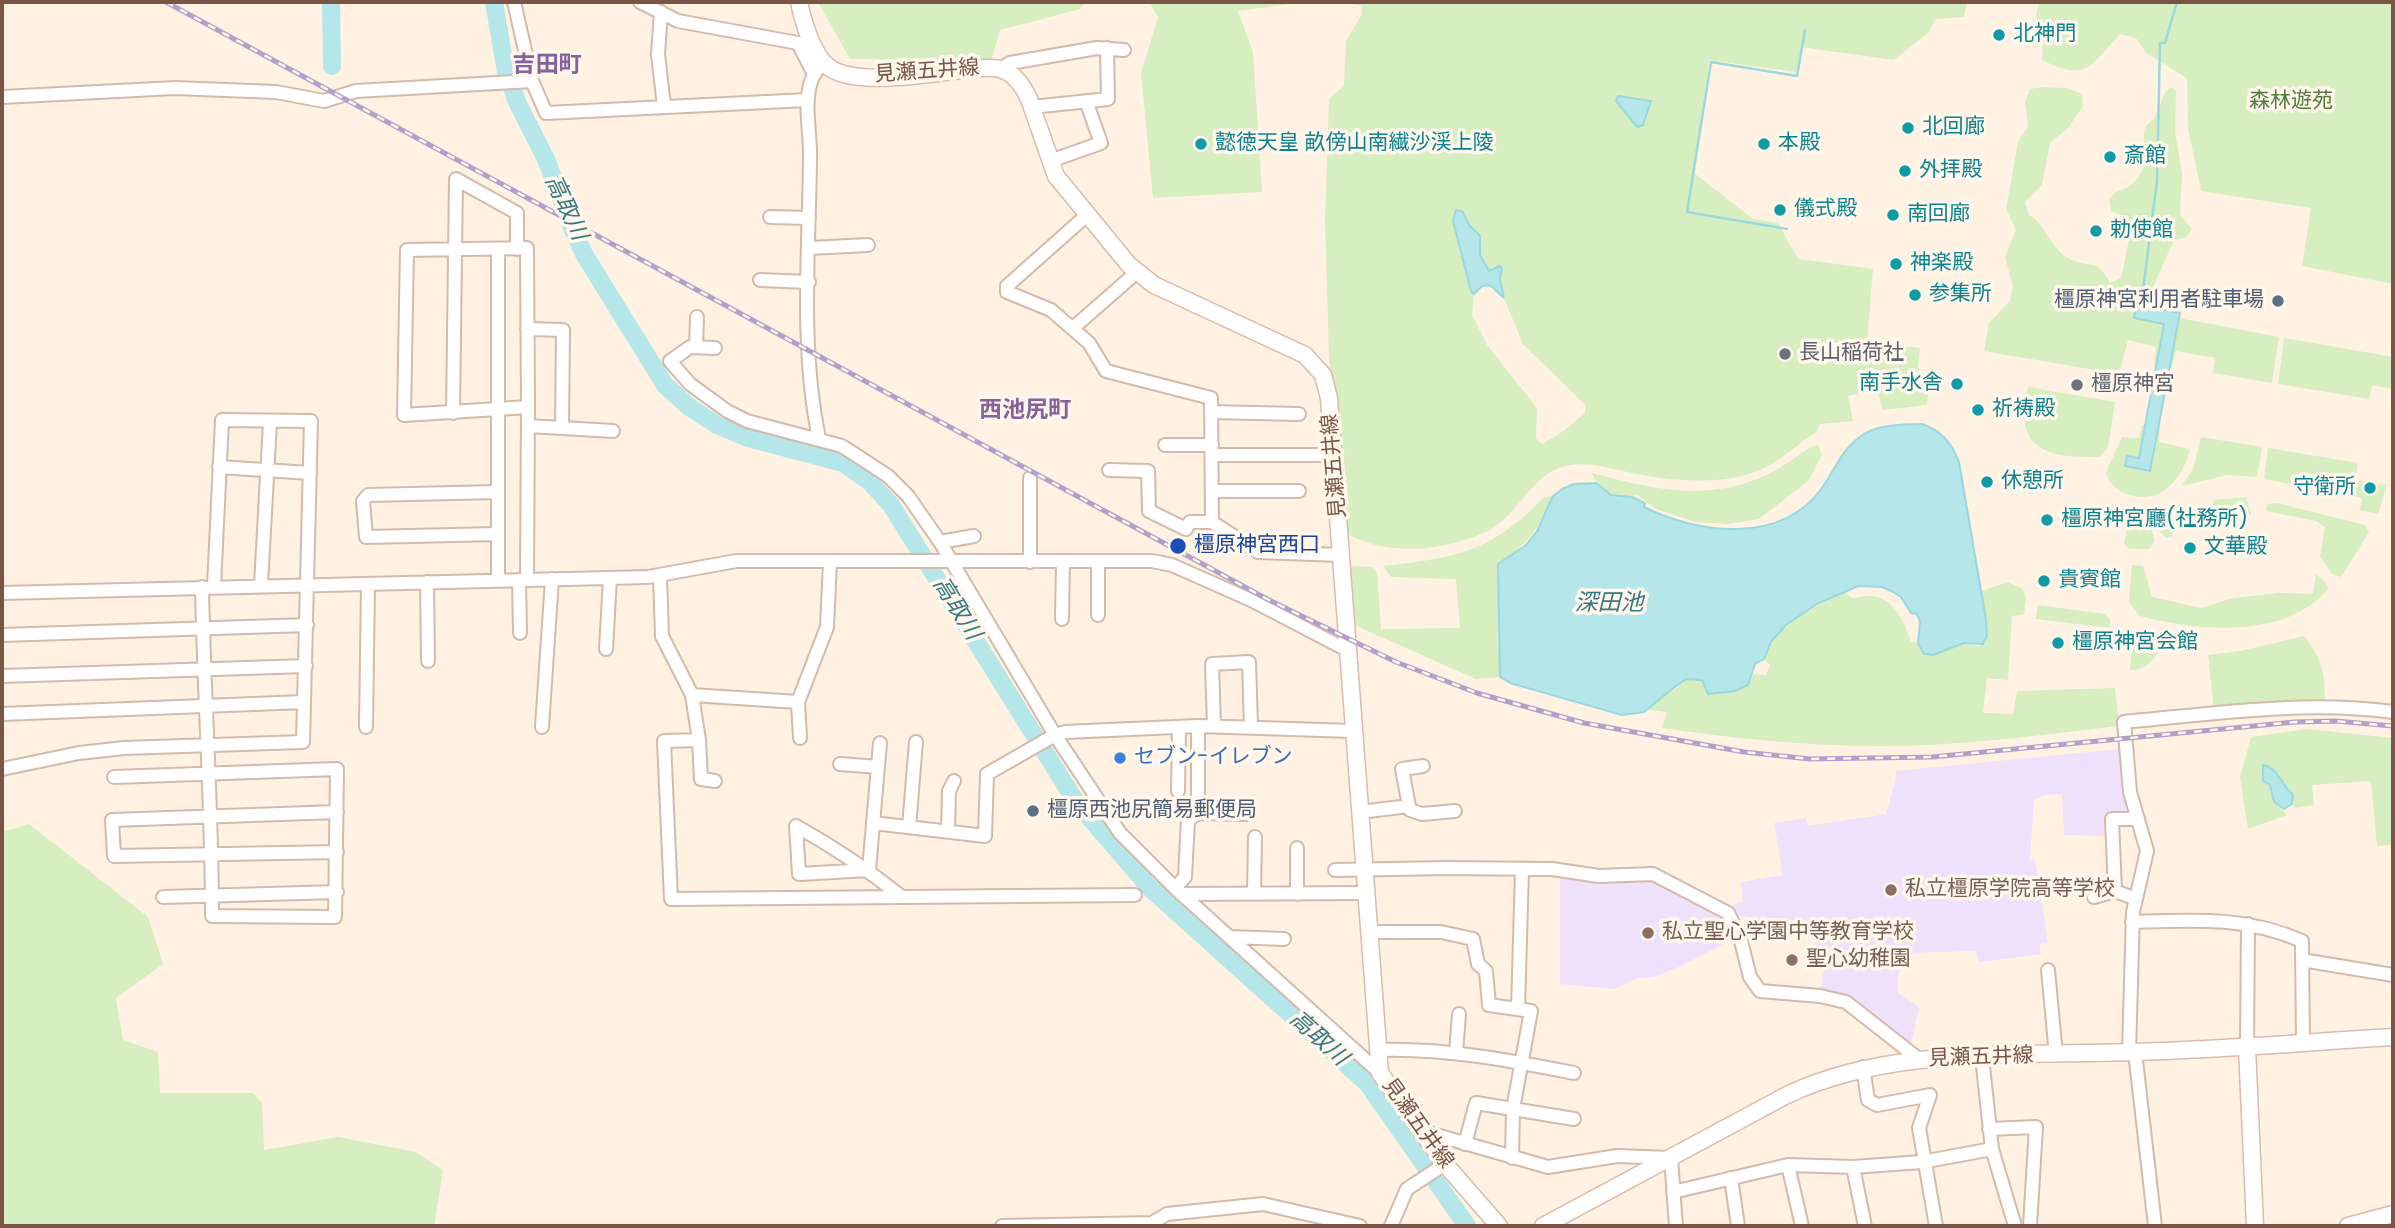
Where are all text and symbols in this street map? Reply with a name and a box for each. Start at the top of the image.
place label: 北神門 [2013,22,2076,48]
marker: 北神門 [1991,27,2007,43]
district label: 吉田町 [513,52,581,80]
street label: 見瀬五井線 [874,56,980,88]
park label: 森林遊苑 [2249,89,2333,115]
place label: 北回廊 [1922,115,1985,141]
marker: 北回廊 [1900,120,1916,136]
place label: 懿徳天皇 畝傍山南繊沙渓上陵 [1215,131,1494,157]
place label: 本殿 [1778,131,1820,157]
marker: 懿徳天皇 畝傍山南繊沙渓上陵 [1193,136,1209,152]
marker: 本殿 [1756,136,1772,152]
place label: 斎館 [2124,144,2166,170]
marker: 斎館 [2102,149,2118,165]
place label: 外拝殿 [1919,158,1982,184]
marker: 外拝殿 [1897,163,1913,179]
water label: 高取川 [538,171,592,245]
place label: 儀式殿 [1794,197,1857,223]
marker: 儀式殿 [1772,202,1788,218]
place label: 南回廊 [1907,202,1970,228]
marker: 南回廊 [1885,207,1901,223]
place label: 勅使館 [2110,218,2173,244]
marker: 勅使館 [2088,223,2104,239]
place label: 神楽殿 [1910,251,1973,277]
marker: 神楽殿 [1888,256,1904,272]
place label: 参集所 [1929,282,1992,308]
marker: 参集所 [1907,287,1923,303]
place label: 橿原神宮利用者駐車場 [2054,288,2264,314]
marker: 橿原神宮利用者駐車場 [2270,293,2286,309]
place label: 長山稲荷社 [1799,341,1904,367]
marker: 長山稲荷社 [1777,346,1793,362]
place label: 南手水舎 [1859,371,1943,397]
place label: 橿原神宮 [2091,372,2175,398]
marker: 南手水舎 [1949,376,1965,392]
marker: 橿原神宮 [2069,377,2085,393]
district label: 西池尻町 [979,397,1071,425]
place label: 祈祷殿 [1992,397,2055,423]
marker: 祈祷殿 [1970,402,1986,418]
street label: 見瀬五井線 [1318,413,1352,519]
place label: 休憩所 [2001,469,2064,495]
marker: 休憩所 [1979,474,1995,490]
place label: 守衛所 [2293,475,2356,501]
marker: 守衛所 [2362,480,2378,496]
place label: 橿原神宮廳(社務所) [2061,507,2248,533]
marker: 橿原神宮廳(社務所) [2039,512,2055,528]
place label: 橿原神宮西口 [1194,533,1320,559]
place label: 文華殿 [2204,535,2267,561]
marker: 橿原神宮西口 [1168,536,1188,556]
marker: 文華殿 [2182,540,2198,556]
place label: 貴賓館 [2058,568,2121,594]
water label: 高取川 [926,572,986,646]
marker: 貴賓館 [2036,573,2052,589]
water label: 深田池 [1575,590,1643,618]
place label: 橿原神宮会館 [2072,630,2198,656]
marker: 橿原神宮会館 [2050,635,2066,651]
place label: セブン-イレブン [1134,745,1293,771]
marker: セブン-イレブン [1112,750,1128,766]
place label: 橿原西池尻簡易郵便局 [1047,798,1257,824]
marker: 橿原西池尻簡易郵便局 [1025,803,1041,819]
place label: 私立橿原学院高等学校 [1905,877,2115,903]
marker: 私立橿原学院高等学校 [1883,882,1899,898]
place label: 私立聖心学園中等教育学校 [1662,920,1914,946]
marker: 私立聖心学園中等教育学校 [1640,925,1656,941]
place label: 聖心幼稚園 [1806,947,1911,973]
marker: 聖心幼稚園 [1784,952,1800,968]
water label: 高取川 [1283,1006,1353,1072]
street label: 見瀬五井線 [1928,1044,2034,1072]
street label: 見瀬五井線 [1376,1074,1458,1174]

